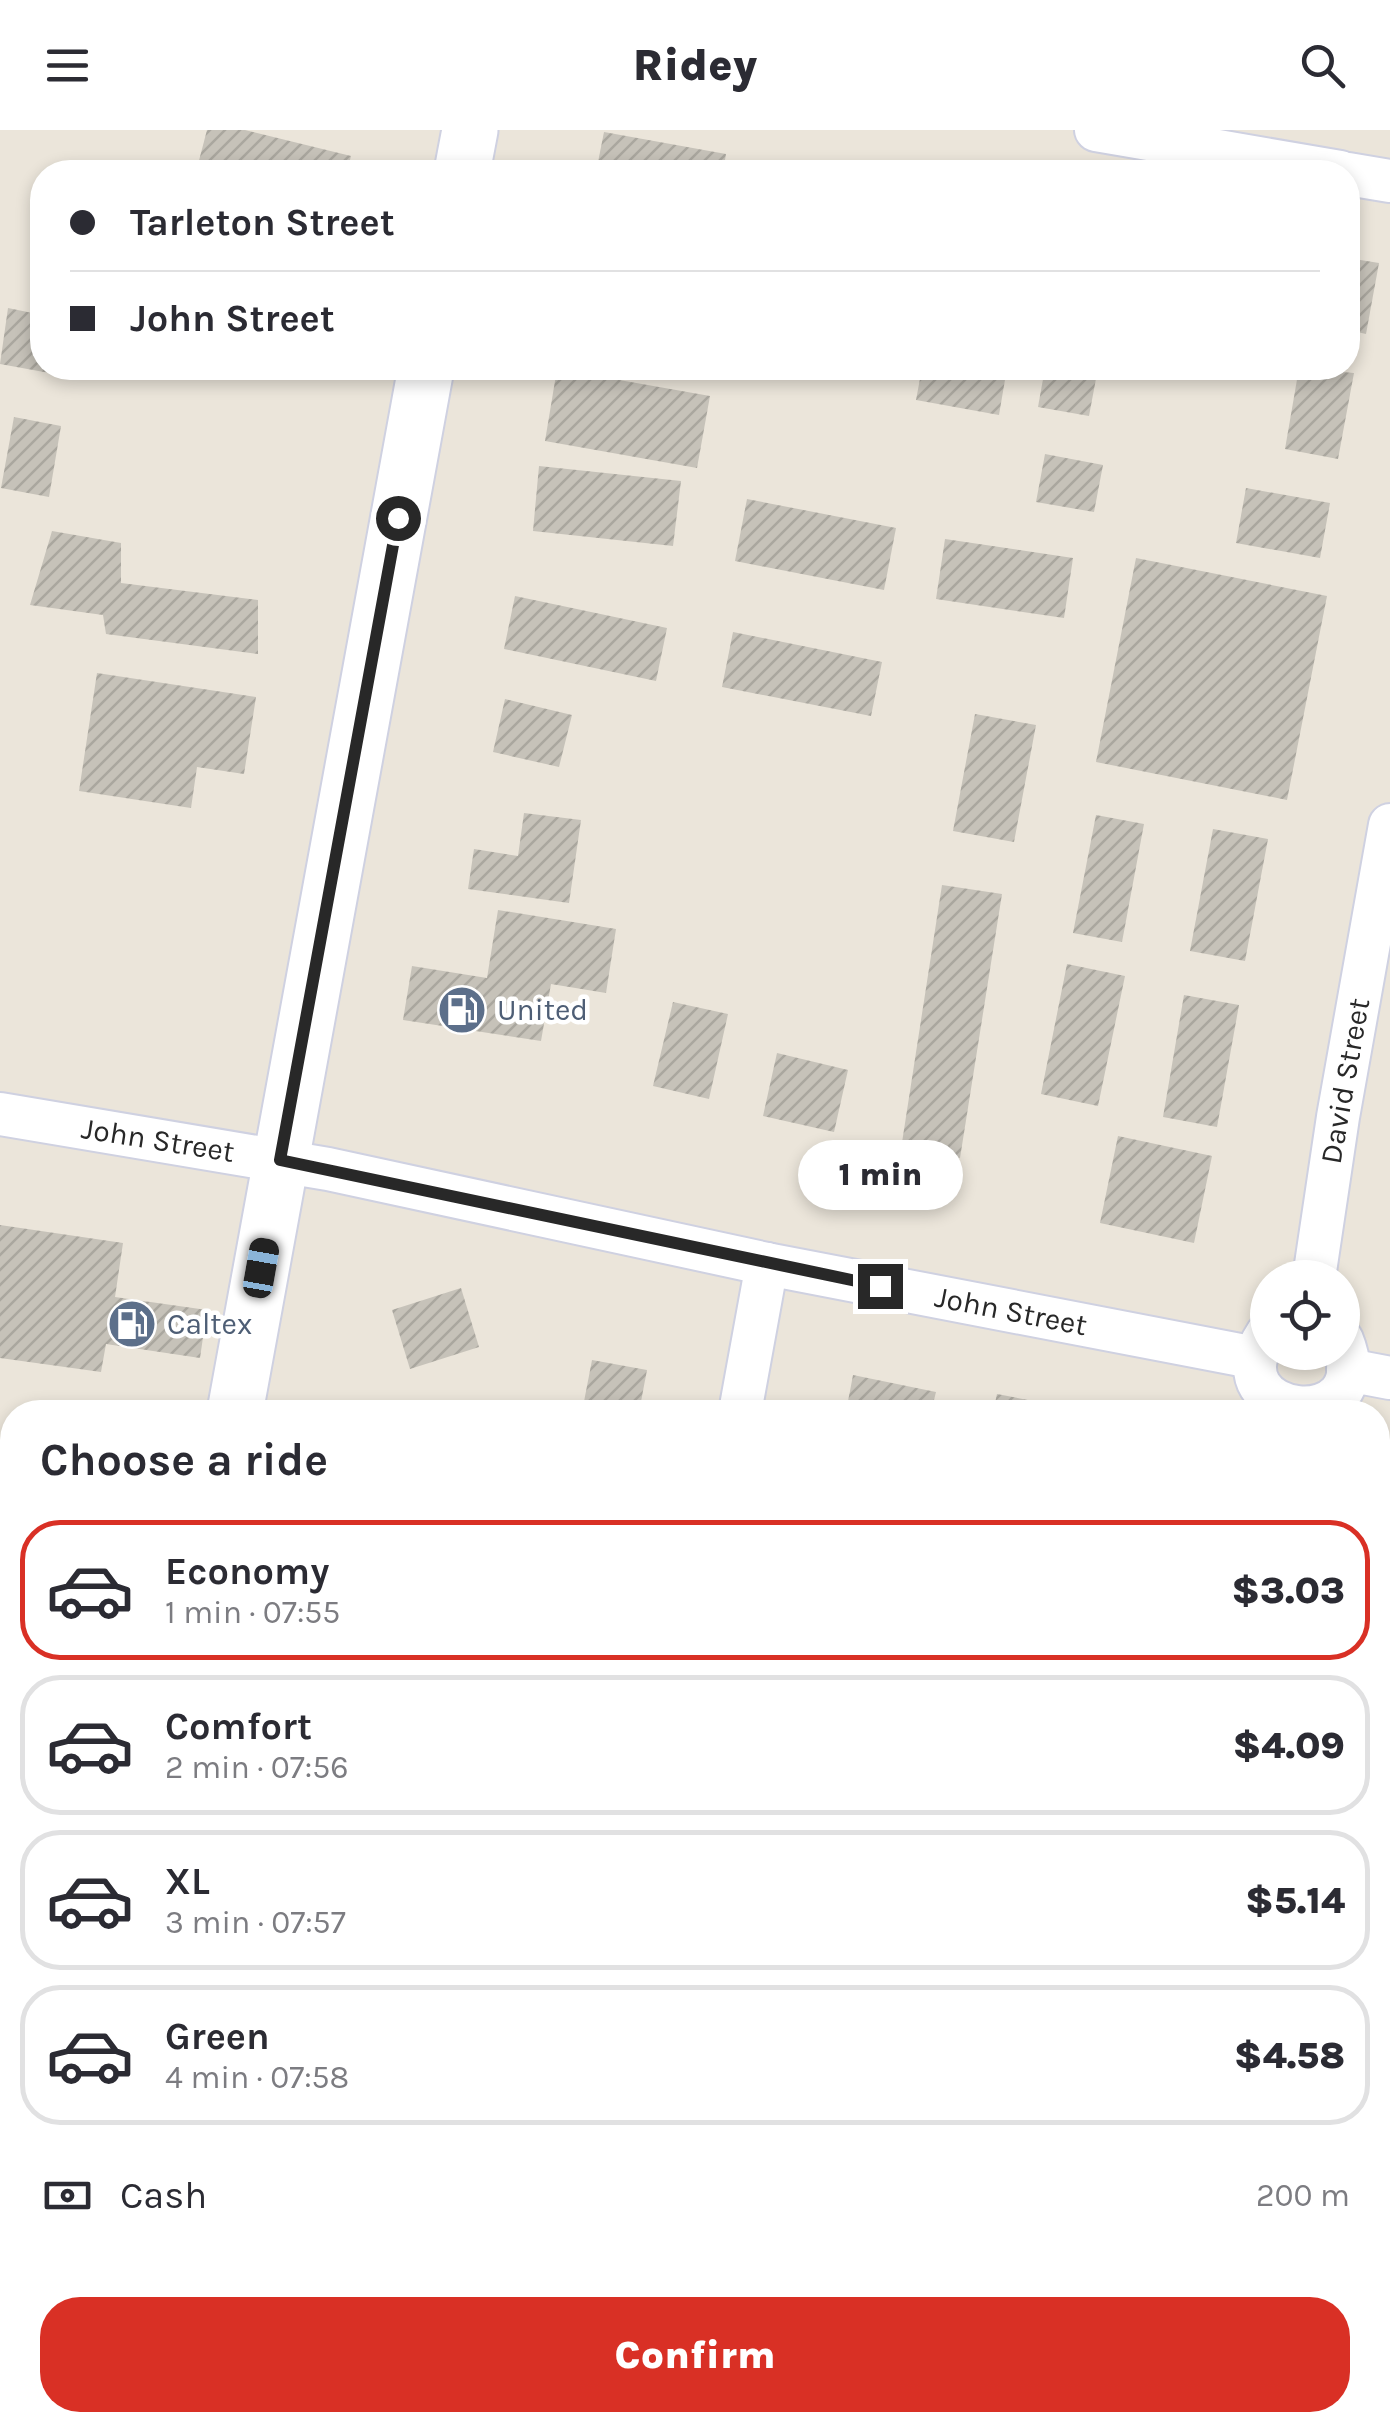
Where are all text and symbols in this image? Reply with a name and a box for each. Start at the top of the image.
icon: menu [40,38,95,93]
icon: search [1295,38,1350,93]
text: Ridey [633,39,757,91]
text: Tarleton Street [130,200,395,245]
text: John Street [130,296,335,341]
route start [376,496,421,541]
fuel station icon: United [436,984,488,1036]
place label: United [497,992,588,1028]
street label: David Street [1313,995,1377,1167]
street label: John Street [79,1110,237,1170]
callout: 1 min [798,1141,962,1211]
text: 1 min [839,1156,922,1193]
car [241,1236,281,1300]
map controls [1250,1260,1360,1370]
button: locate [1250,1260,1360,1370]
route end [858,1264,903,1309]
street label: John Street [932,1279,1090,1343]
fuel station icon: Caltex [106,1298,158,1350]
place label: Caltex [167,1306,252,1342]
text: Choose a ride [40,1434,328,1486]
icon: car [45,1545,135,1635]
text: Economy [165,1549,329,1594]
text: $3.03 [1231,1568,1345,1613]
text: 1 min · 07:55 [165,1594,340,1631]
icon: car [45,1700,135,1790]
text: Comfort [165,1704,312,1749]
text: $4.09 [1233,1723,1345,1768]
text: 2 min · 07:56 [165,1749,349,1786]
icon: car [45,1855,135,1945]
text: XL [165,1859,210,1904]
text: $5.14 [1245,1878,1345,1923]
text: 3 min · 07:57 [165,1904,346,1941]
icon: car [45,2010,135,2100]
text: Green [165,2014,270,2059]
text: $4.58 [1234,2033,1345,2078]
text: 4 min · 07:58 [165,2059,349,2096]
icon: cash [40,2168,95,2223]
text: Cash [120,2173,207,2218]
text: 200 m [1256,2177,1350,2214]
button: Confirm [40,2297,1350,2412]

